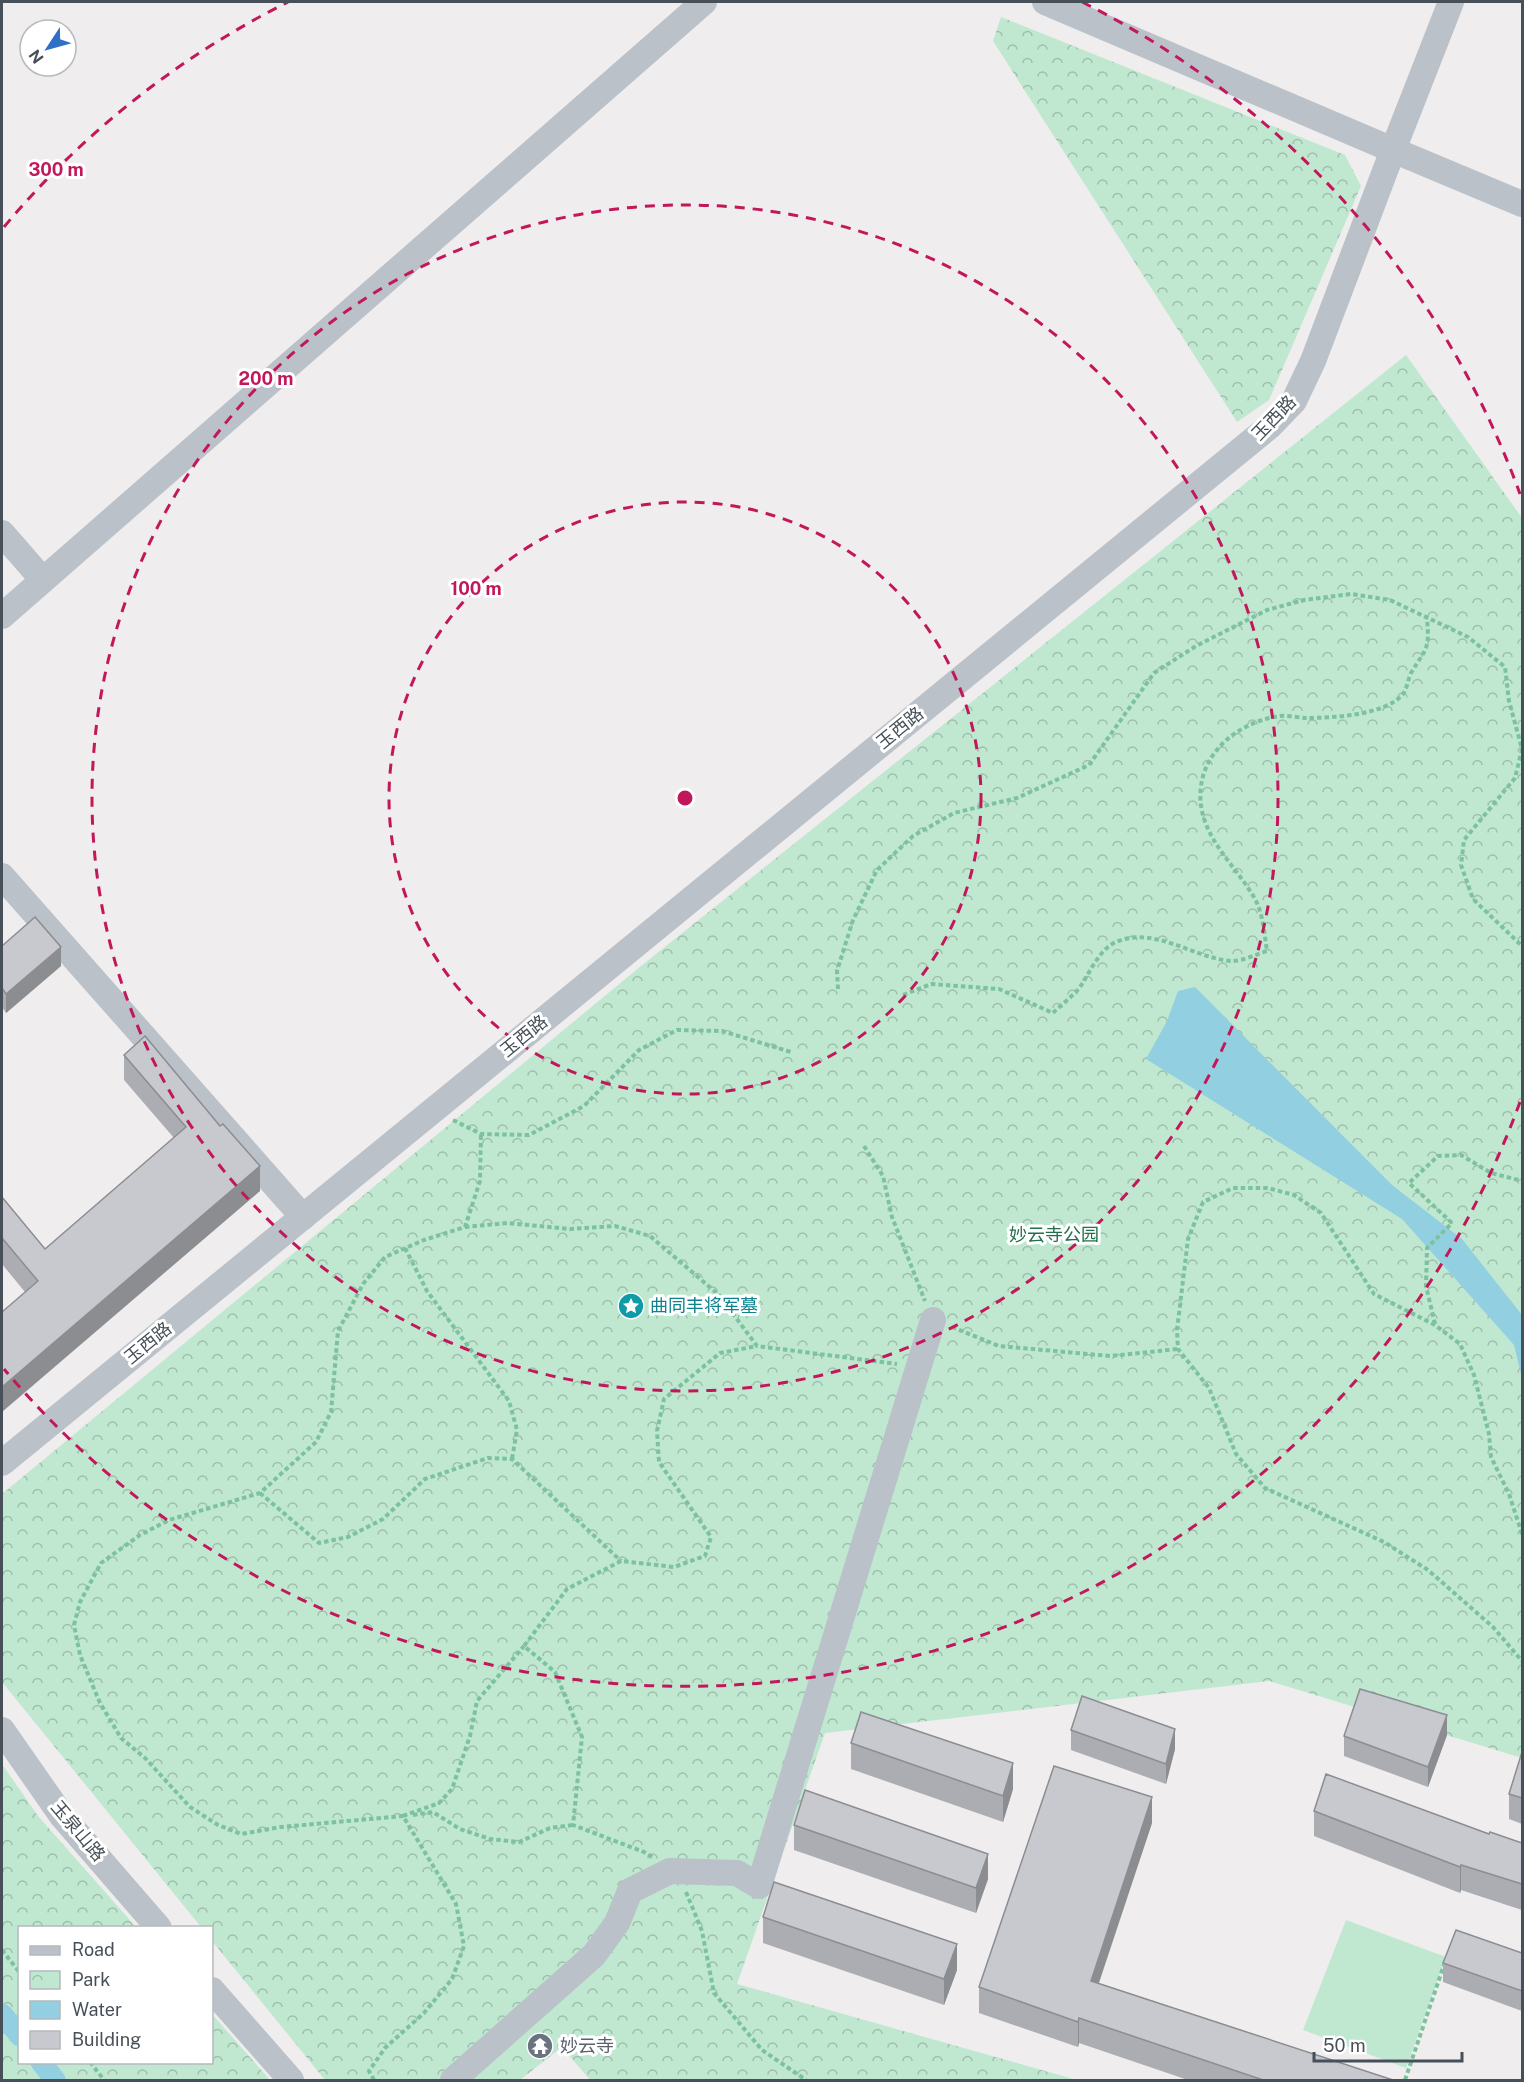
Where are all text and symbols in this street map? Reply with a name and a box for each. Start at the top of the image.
north arrow [18,18,78,78]
text: N [25,46,48,67]
text: 300 m [28,159,84,180]
text: 200 m [239,368,293,389]
street label: 玉西路 [1247,391,1300,444]
text: 100 m [450,578,502,599]
street label: 玉西路 [872,702,927,753]
centre of rings [675,788,695,808]
street label: 玉西路 [496,1010,551,1061]
park label: 妙云寺公园 [1009,1224,1099,1245]
place icon: 曲同丰将军墓 [616,1291,646,1321]
place label: 曲同丰将军墓 [650,1295,758,1316]
street label: 玉西路 [120,1317,175,1368]
street label: 玉泉山路 [47,1796,110,1865]
legend [18,1926,213,2064]
text: Road [72,1939,115,1960]
text: Park [72,1969,110,1990]
text: Water [72,1999,122,2020]
scale bar [1314,2025,1462,2063]
text: Building [72,2029,141,2050]
temple icon: 妙云寺 [525,2031,555,2061]
place label: 妙云寺 [560,2035,614,2056]
text: 50 m [1323,2035,1366,2056]

